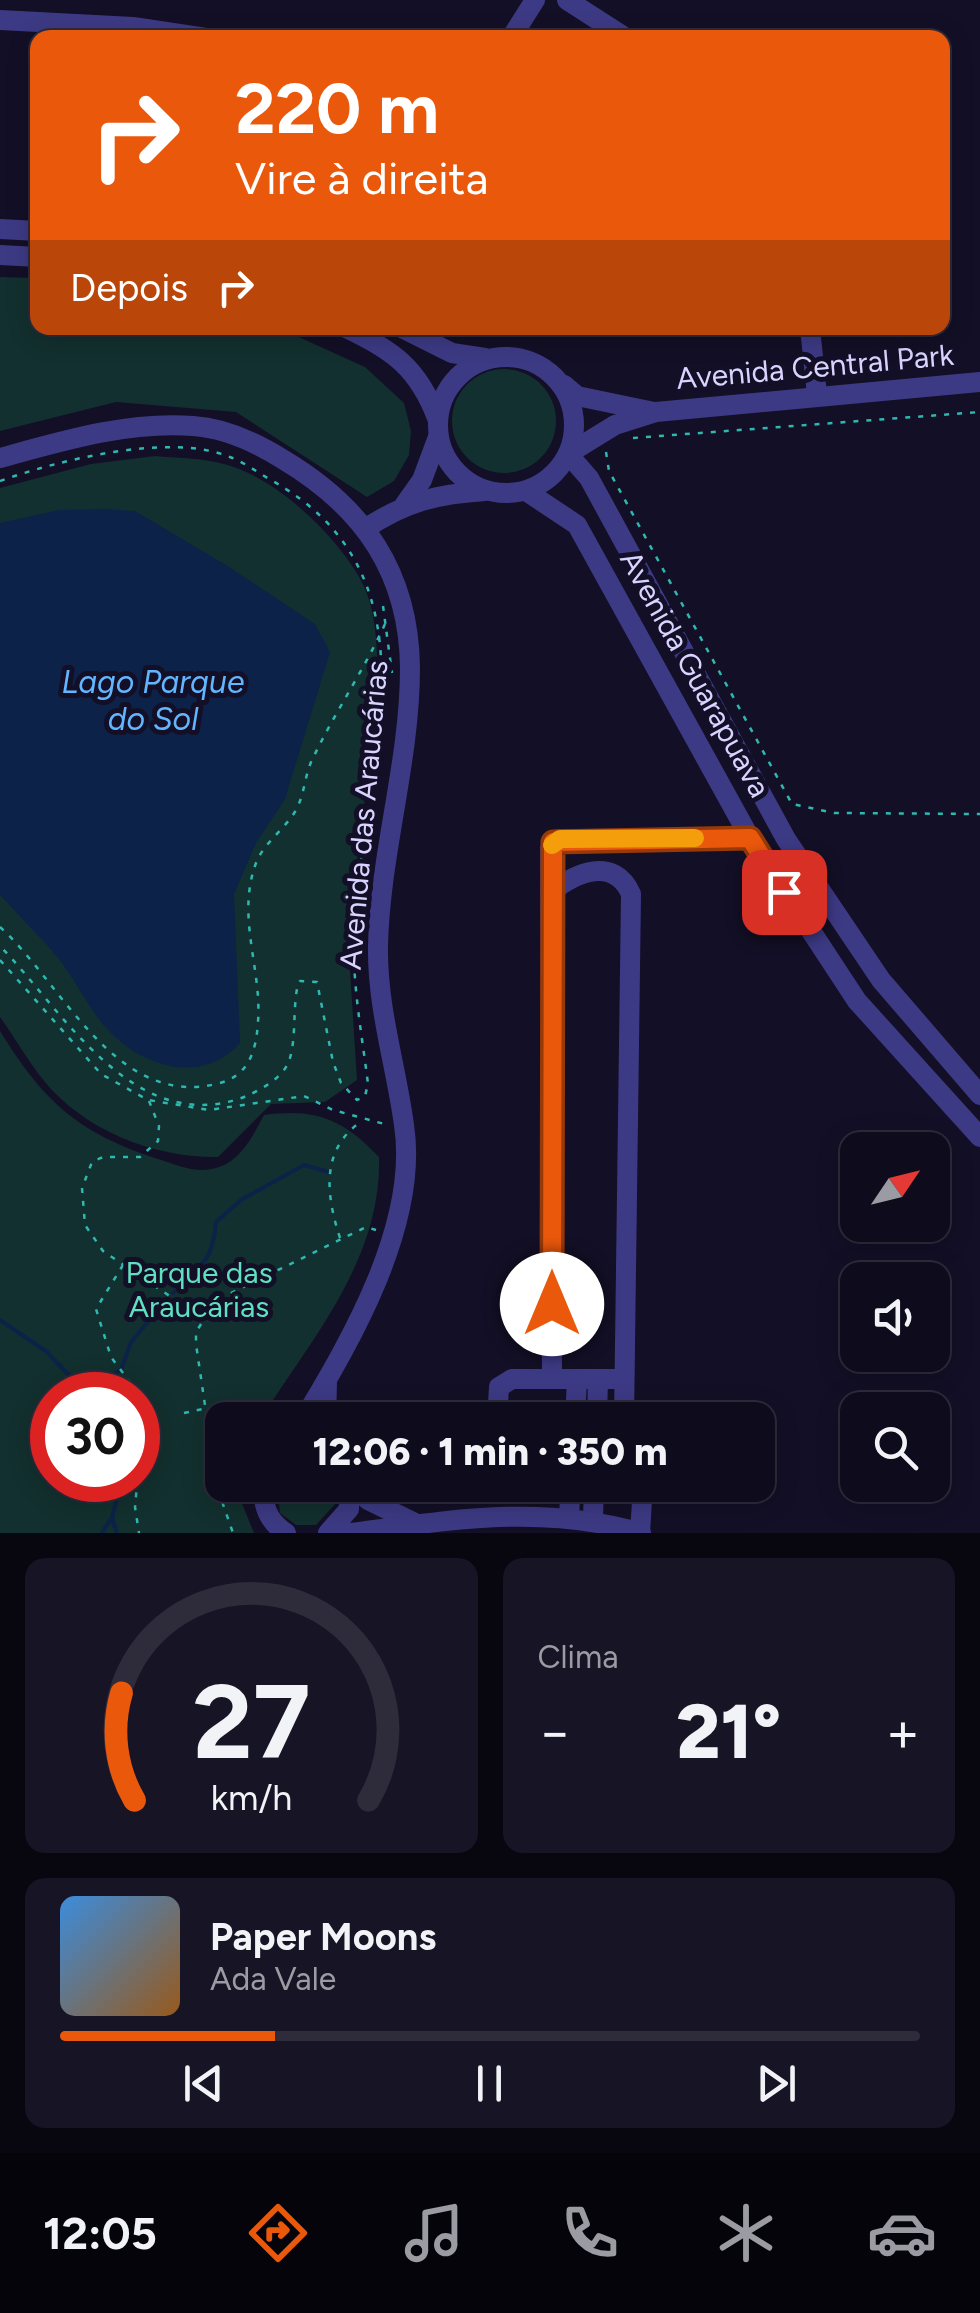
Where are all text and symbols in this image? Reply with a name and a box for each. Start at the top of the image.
text: 220 m [235,66,439,151]
icon: right [70,70,200,200]
text: Vire à direita [235,151,488,205]
icon: right [208,260,263,315]
text: Depois [70,265,188,311]
street label: Avenida Central Park [675,336,956,397]
street label: Avenida Guarapuava [612,544,779,803]
street label: Avenida das Araucárias [332,659,395,971]
water label: Lago Parque do Sol [62,663,244,738]
pin [742,850,827,935]
icon: arrive [757,865,812,920]
north arrow [840,1132,950,1242]
map controls [840,1132,950,1502]
position arrow [500,1252,604,1356]
park label: Parque das Araucárias [125,1254,273,1325]
button: sound [840,1262,950,1372]
speed limit sign: 30 [30,1372,160,1502]
button: search [840,1392,950,1502]
text: 12:06 · 1 min · 350 m [313,1429,667,1475]
text: Clima [538,1638,619,1676]
text: 27 [192,1659,310,1784]
text: 21° [676,1687,781,1777]
text: − [538,1699,572,1765]
text: + [886,1699,920,1765]
text: km/h [210,1776,292,1819]
text: Paper Moons [210,1914,436,1960]
text: Ada Vale [210,1960,336,1998]
icon: previous [176,2056,231,2111]
icon: pause [462,2056,517,2111]
icon: next [749,2056,804,2111]
icon: directions [243,2198,313,2268]
icon: music [399,2198,469,2268]
icon: phone [555,2198,625,2268]
icon: climate [711,2198,781,2268]
icon: car [867,2198,937,2268]
text: 12:05 [43,2206,157,2260]

